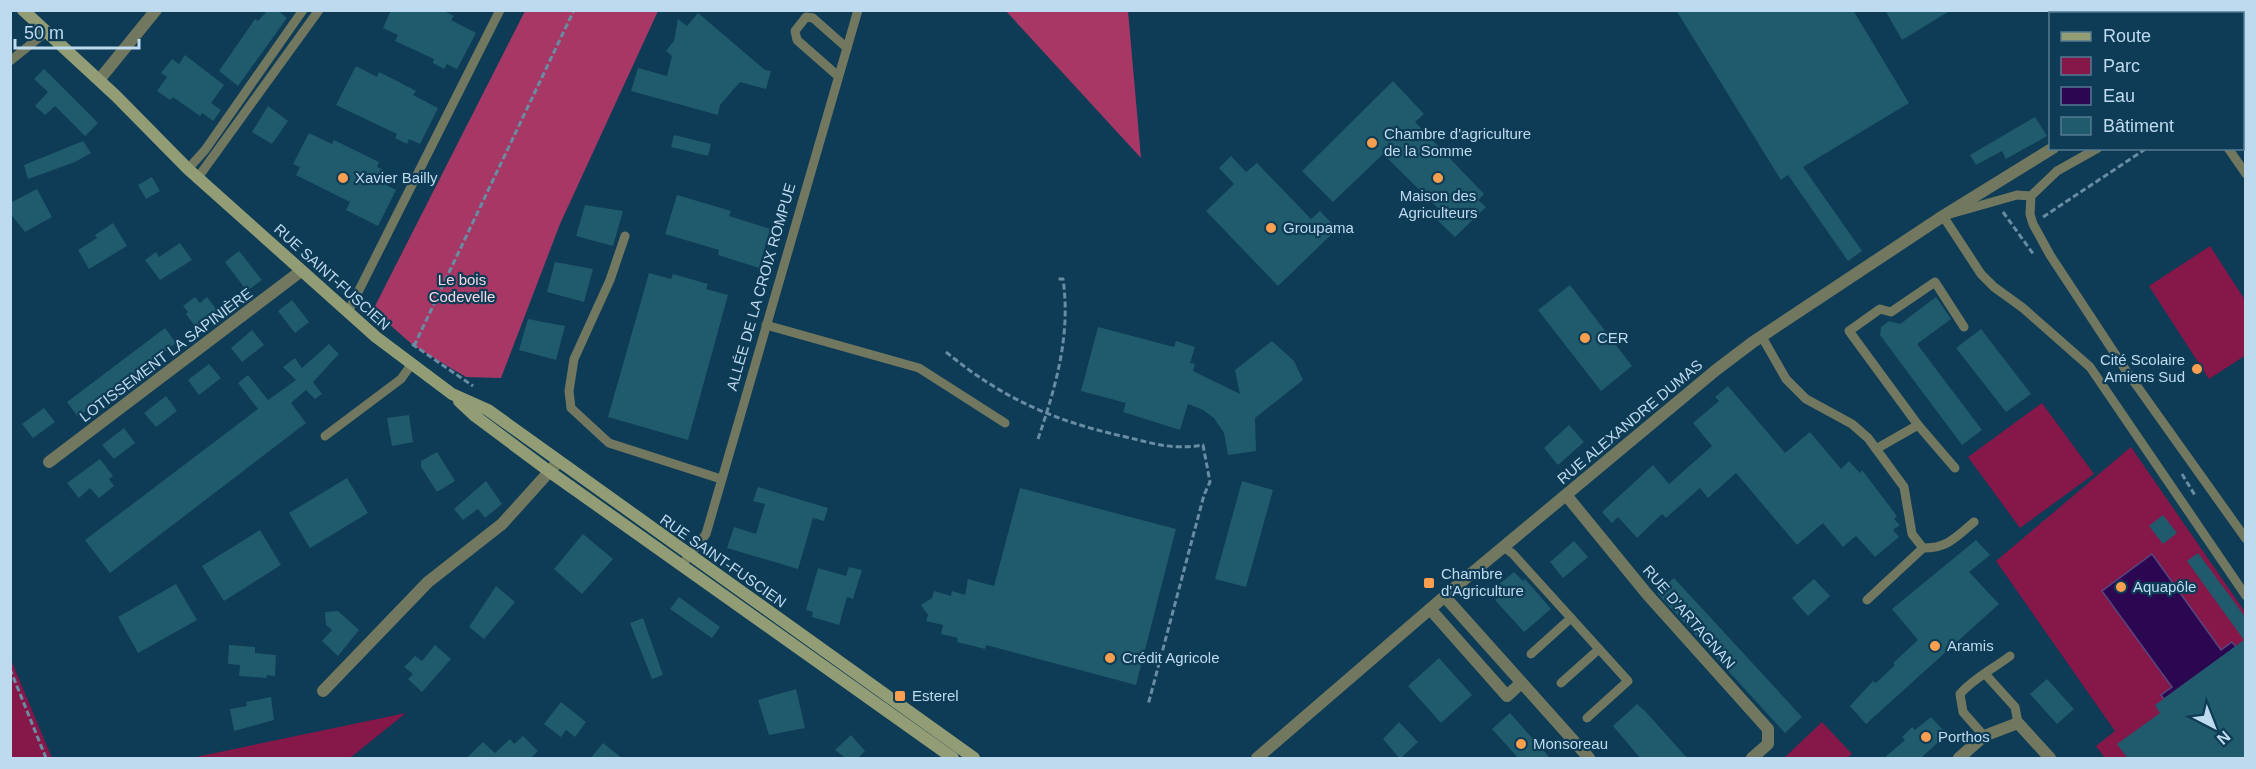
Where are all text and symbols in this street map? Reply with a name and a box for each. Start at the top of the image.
scale bar [15,12,140,50]
legend [2049,12,2244,150]
text: 50 m [24,23,64,43]
text: Route [2103,26,2151,46]
text: Parc [2103,56,2140,76]
text: Eau [2103,86,2135,106]
text: Bâtiment [2103,116,2174,136]
place label: Chambre d'agriculture de la Somme [1384,125,1531,159]
marker: Chambre d'agriculture de la Somme [1365,136,1379,150]
place label: Xavier Bailly [355,169,438,186]
marker: Xavier Bailly [336,171,350,185]
marker: Maison des Agriculteurs [1431,171,1445,185]
street label: ALLÉE DE LA CROIX ROMPUE [723,181,798,393]
place label: Maison des Agriculteurs [1398,187,1478,221]
place label: Groupama [1283,219,1355,236]
street label: RUE SAINT-FUSCIEN [271,220,394,333]
marker: Groupama [1264,221,1278,235]
park label: Le bois Codevelle [429,271,495,305]
street label: LOTISSEMENT LA SAPINIÈRE [76,284,255,425]
place label: CER [1597,329,1629,346]
marker: CER [1578,331,1592,345]
place label: Cité Scolaire Amiens Sud [2100,351,2185,385]
street label: RUE ALEXANDRE DUMAS [1554,356,1706,487]
marker: Cité Scolaire Amiens Sud [2190,362,2204,376]
street label: RUE SAINT-FUSCIEN [657,511,790,611]
street label: RUE D'ARTAGNAN [1640,561,1739,672]
place label: Chambre d'Agriculture [1441,565,1524,599]
marker: Chambre d'Agriculture [1422,576,1436,590]
place label: Aquapôle [2133,578,2196,595]
marker: Aquapôle [2114,580,2128,594]
place label: Aramis [1947,637,1994,654]
marker: Aramis [1928,639,1942,653]
place label: Crédit Agricole [1122,649,1220,666]
marker: Crédit Agricole [1103,651,1117,665]
place label: Esterel [912,687,959,704]
marker: Esterel [893,689,907,703]
north arrow [2184,697,2244,757]
place label: Porthos [1938,728,1990,745]
text: N [2214,728,2234,748]
marker: Porthos [1919,730,1933,744]
place label: Monsoreau [1533,735,1608,752]
marker: Monsoreau [1514,737,1528,751]

